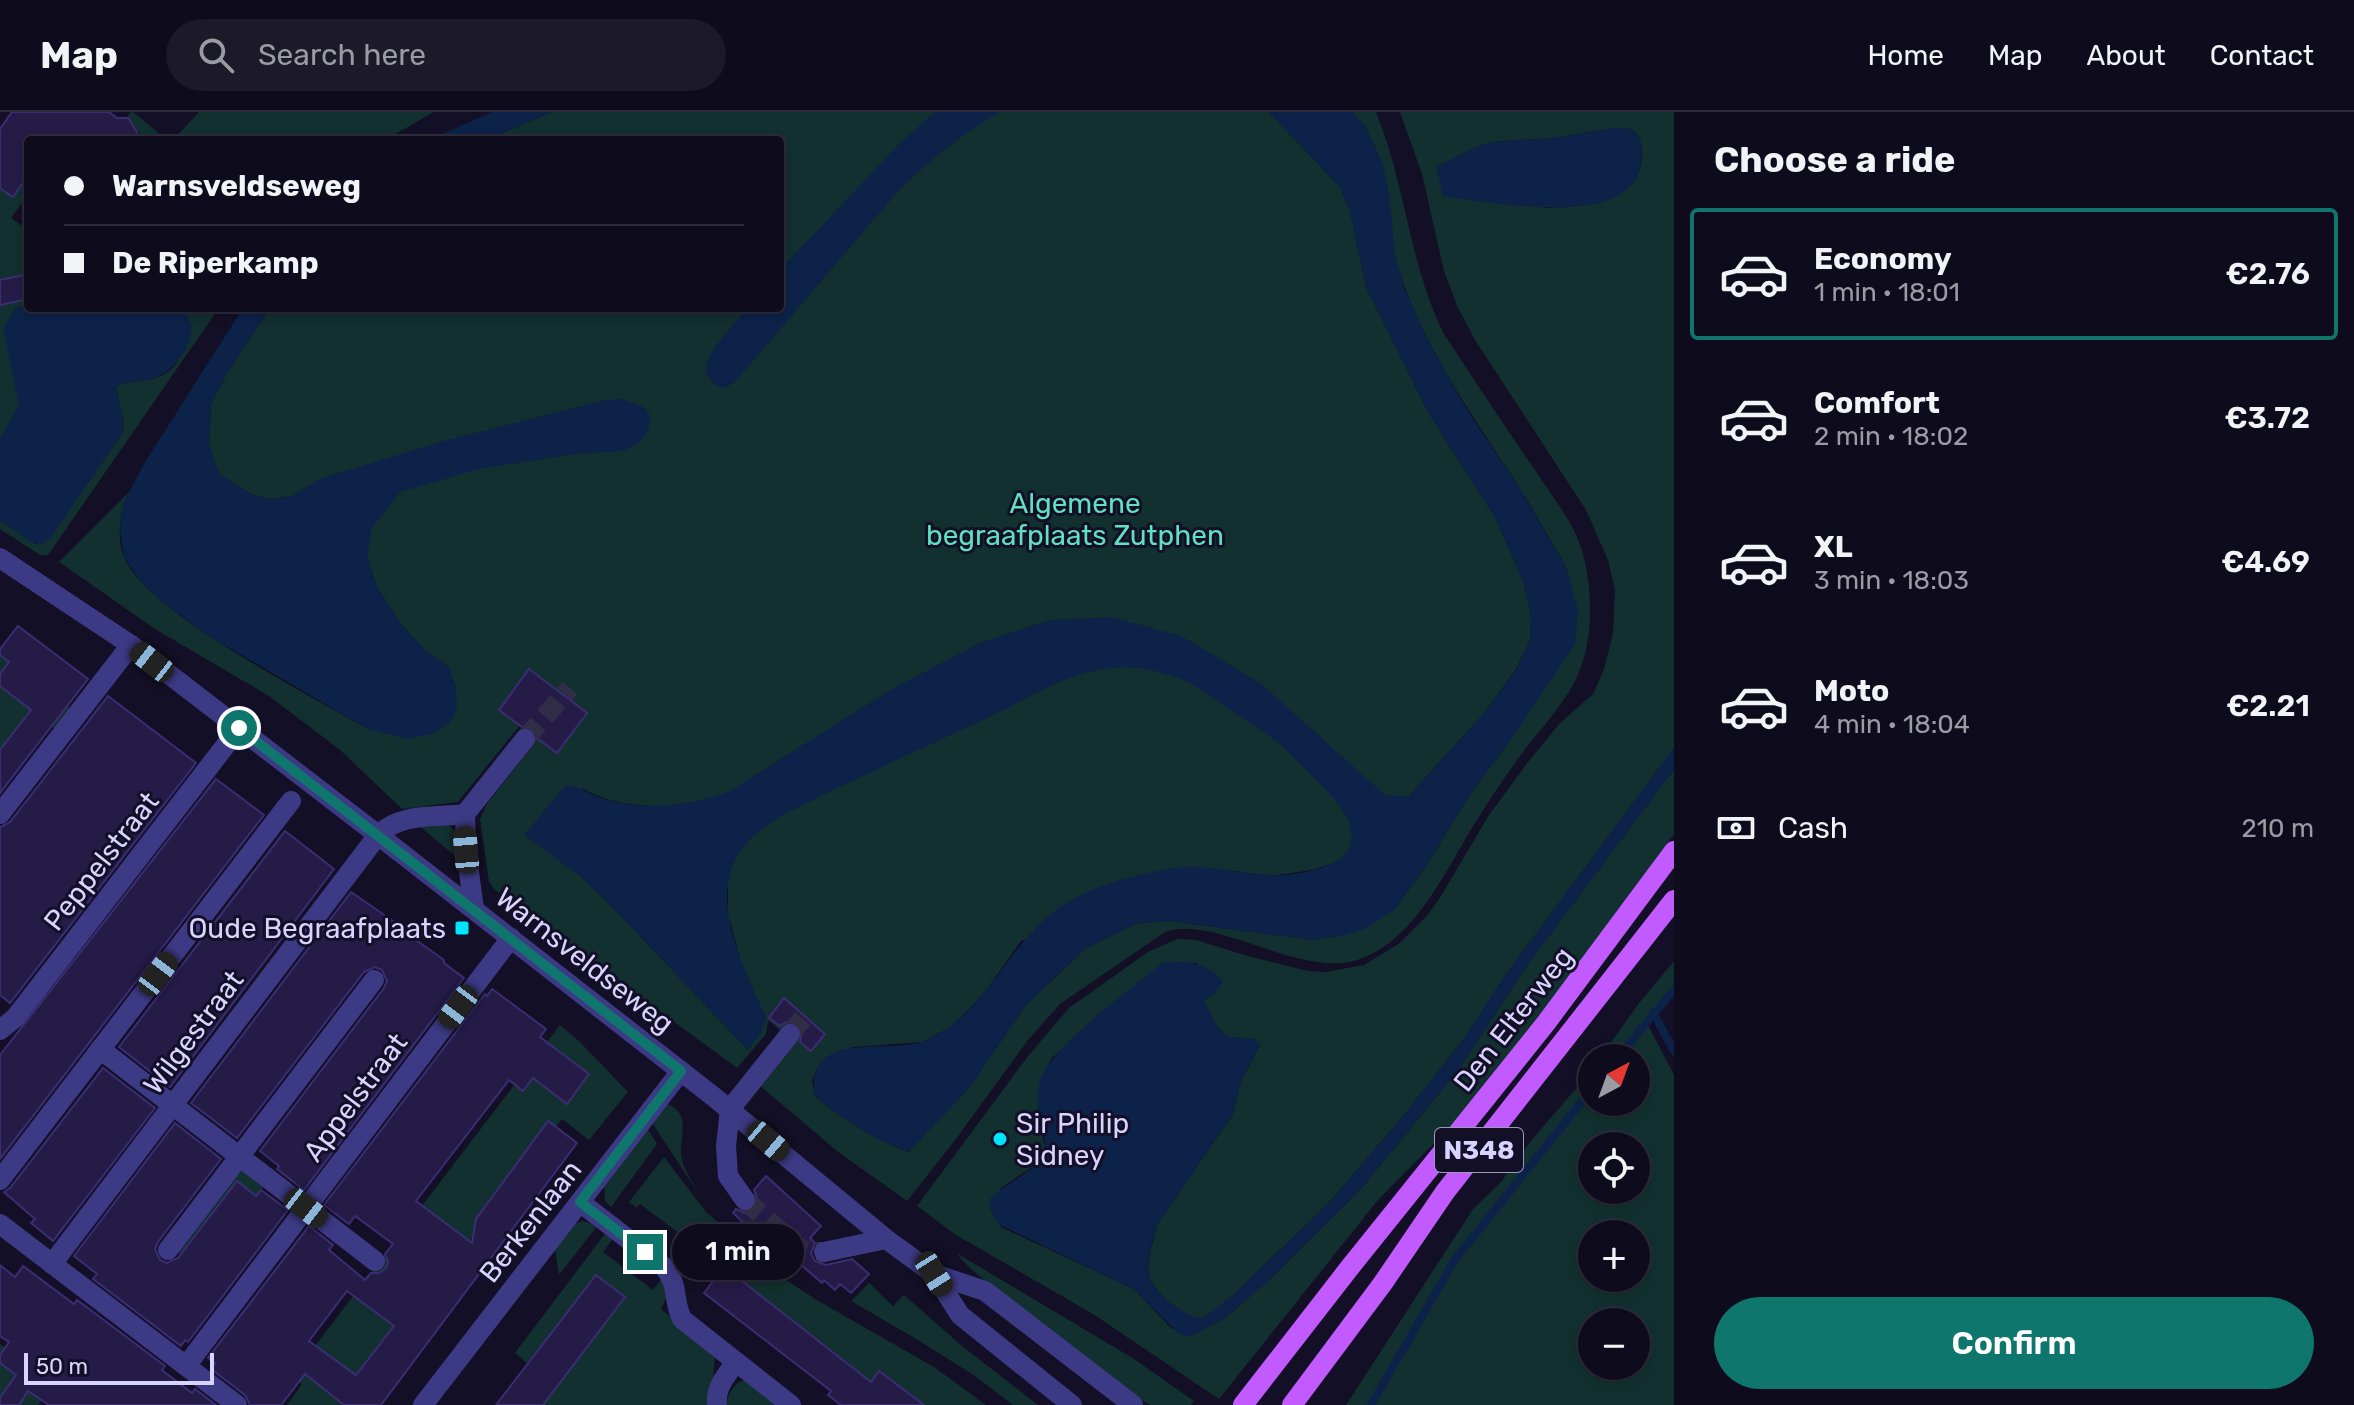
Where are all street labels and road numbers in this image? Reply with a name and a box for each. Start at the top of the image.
street label: Peppelstraat [37,785,166,937]
street label: Warnsveldseweg [489,881,680,1040]
street label: Den Elterweg [1447,940,1580,1098]
street label: Wilgestraat [136,964,250,1100]
street label: Appelstraat [296,1027,414,1168]
road number: N348 [1435,1128,1523,1172]
street label: Berkenlaan [472,1154,588,1289]

